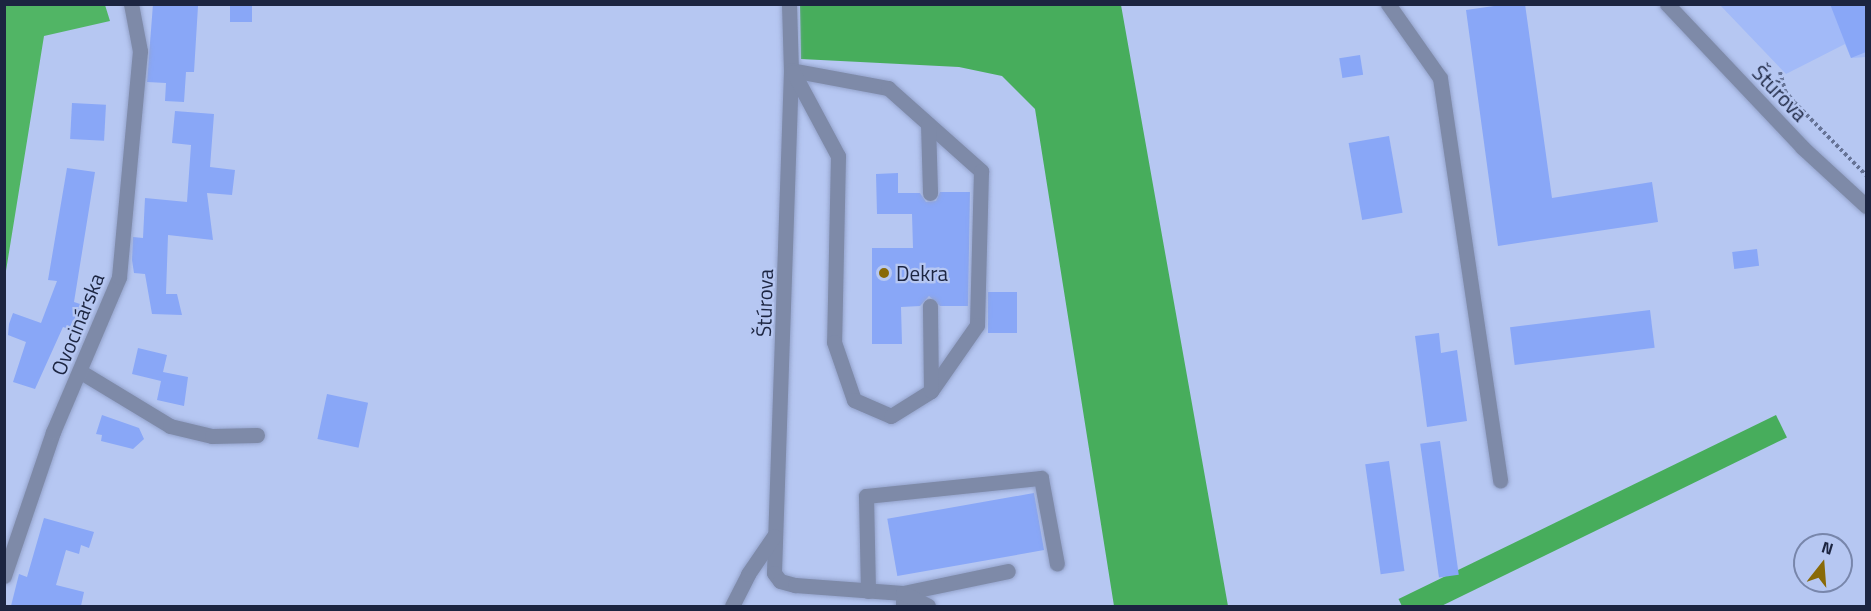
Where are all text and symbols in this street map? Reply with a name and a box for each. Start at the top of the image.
street label: Štúrova [1747,60,1813,126]
place label: Dekra [896,260,948,286]
marker: Dekra [877,266,891,280]
street label: Ovocinárska [45,269,109,379]
street label: Štúrova [750,269,778,337]
north arrow [1793,533,1853,593]
text: N [1819,535,1836,561]

